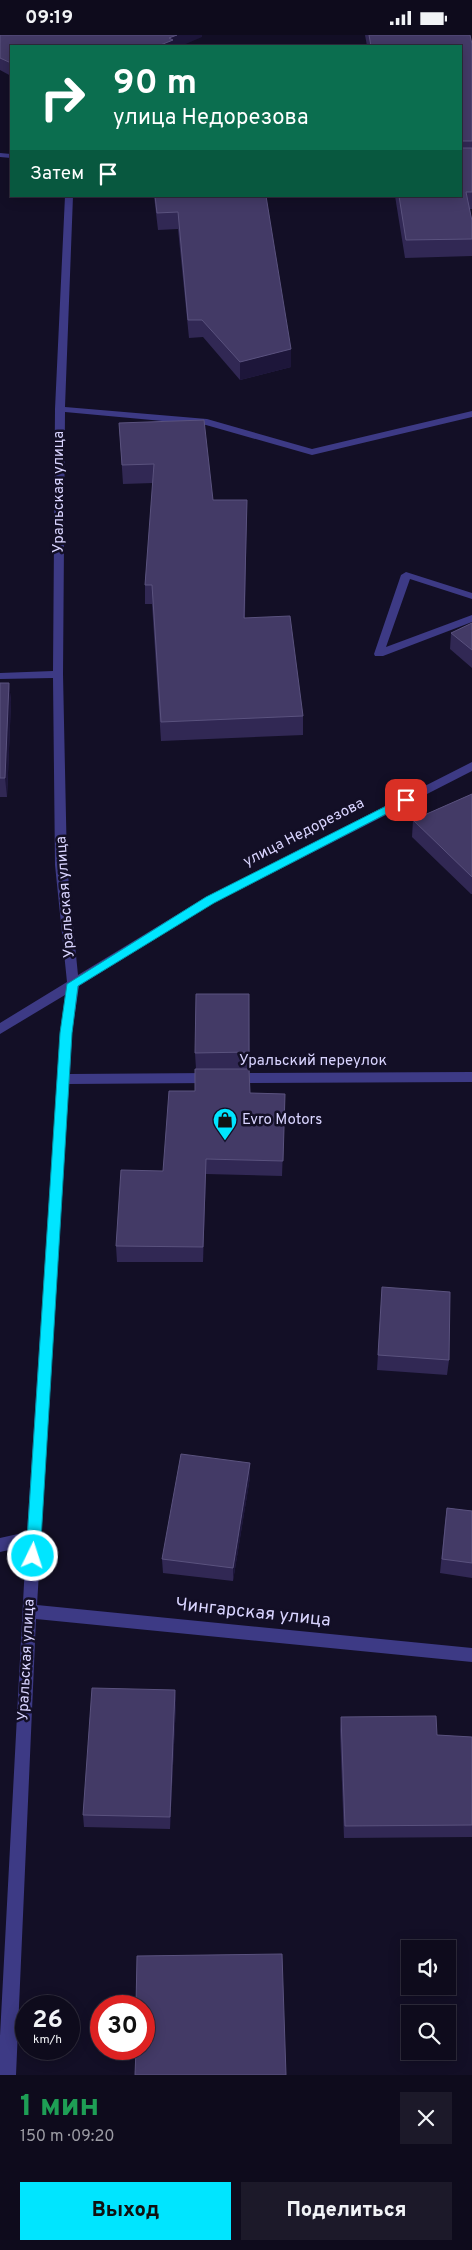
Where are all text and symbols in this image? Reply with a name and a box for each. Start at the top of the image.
text: 09:19 [25,6,73,30]
text: 90 m [113,62,197,106]
icon: right [30,65,95,130]
text: улица Недорезова [113,105,309,132]
icon: arrive [94,160,122,188]
text: Затем [30,162,84,186]
street label: Уральская улица [50,431,69,553]
pin [385,779,427,821]
icon: arrive [392,786,420,814]
street label: улица Недорезова [240,794,368,872]
street label: Уральская улица [52,835,80,959]
street label: Уральский переулок [239,1052,387,1071]
shop icon: Evro Motors [212,1107,238,1141]
place label: Evro Motors [242,1111,322,1130]
position arrow [6,1529,58,1581]
street label: Чингарская улица [174,1593,332,1633]
street label: Уральская улица [14,1598,40,1722]
map controls [401,1940,456,2060]
button: sound [401,1940,456,1995]
speed limit sign: 30 [90,1995,155,2060]
text: 26 [32,2005,63,2037]
button: search [401,2005,456,2060]
text: km/h [33,2032,62,2048]
text: 1 мин [20,2089,99,2126]
button: close [400,2092,452,2144]
text: 150 m · 09:20 [20,2127,114,2147]
button: Выход [20,2182,231,2240]
button: Поделиться [241,2182,452,2240]

